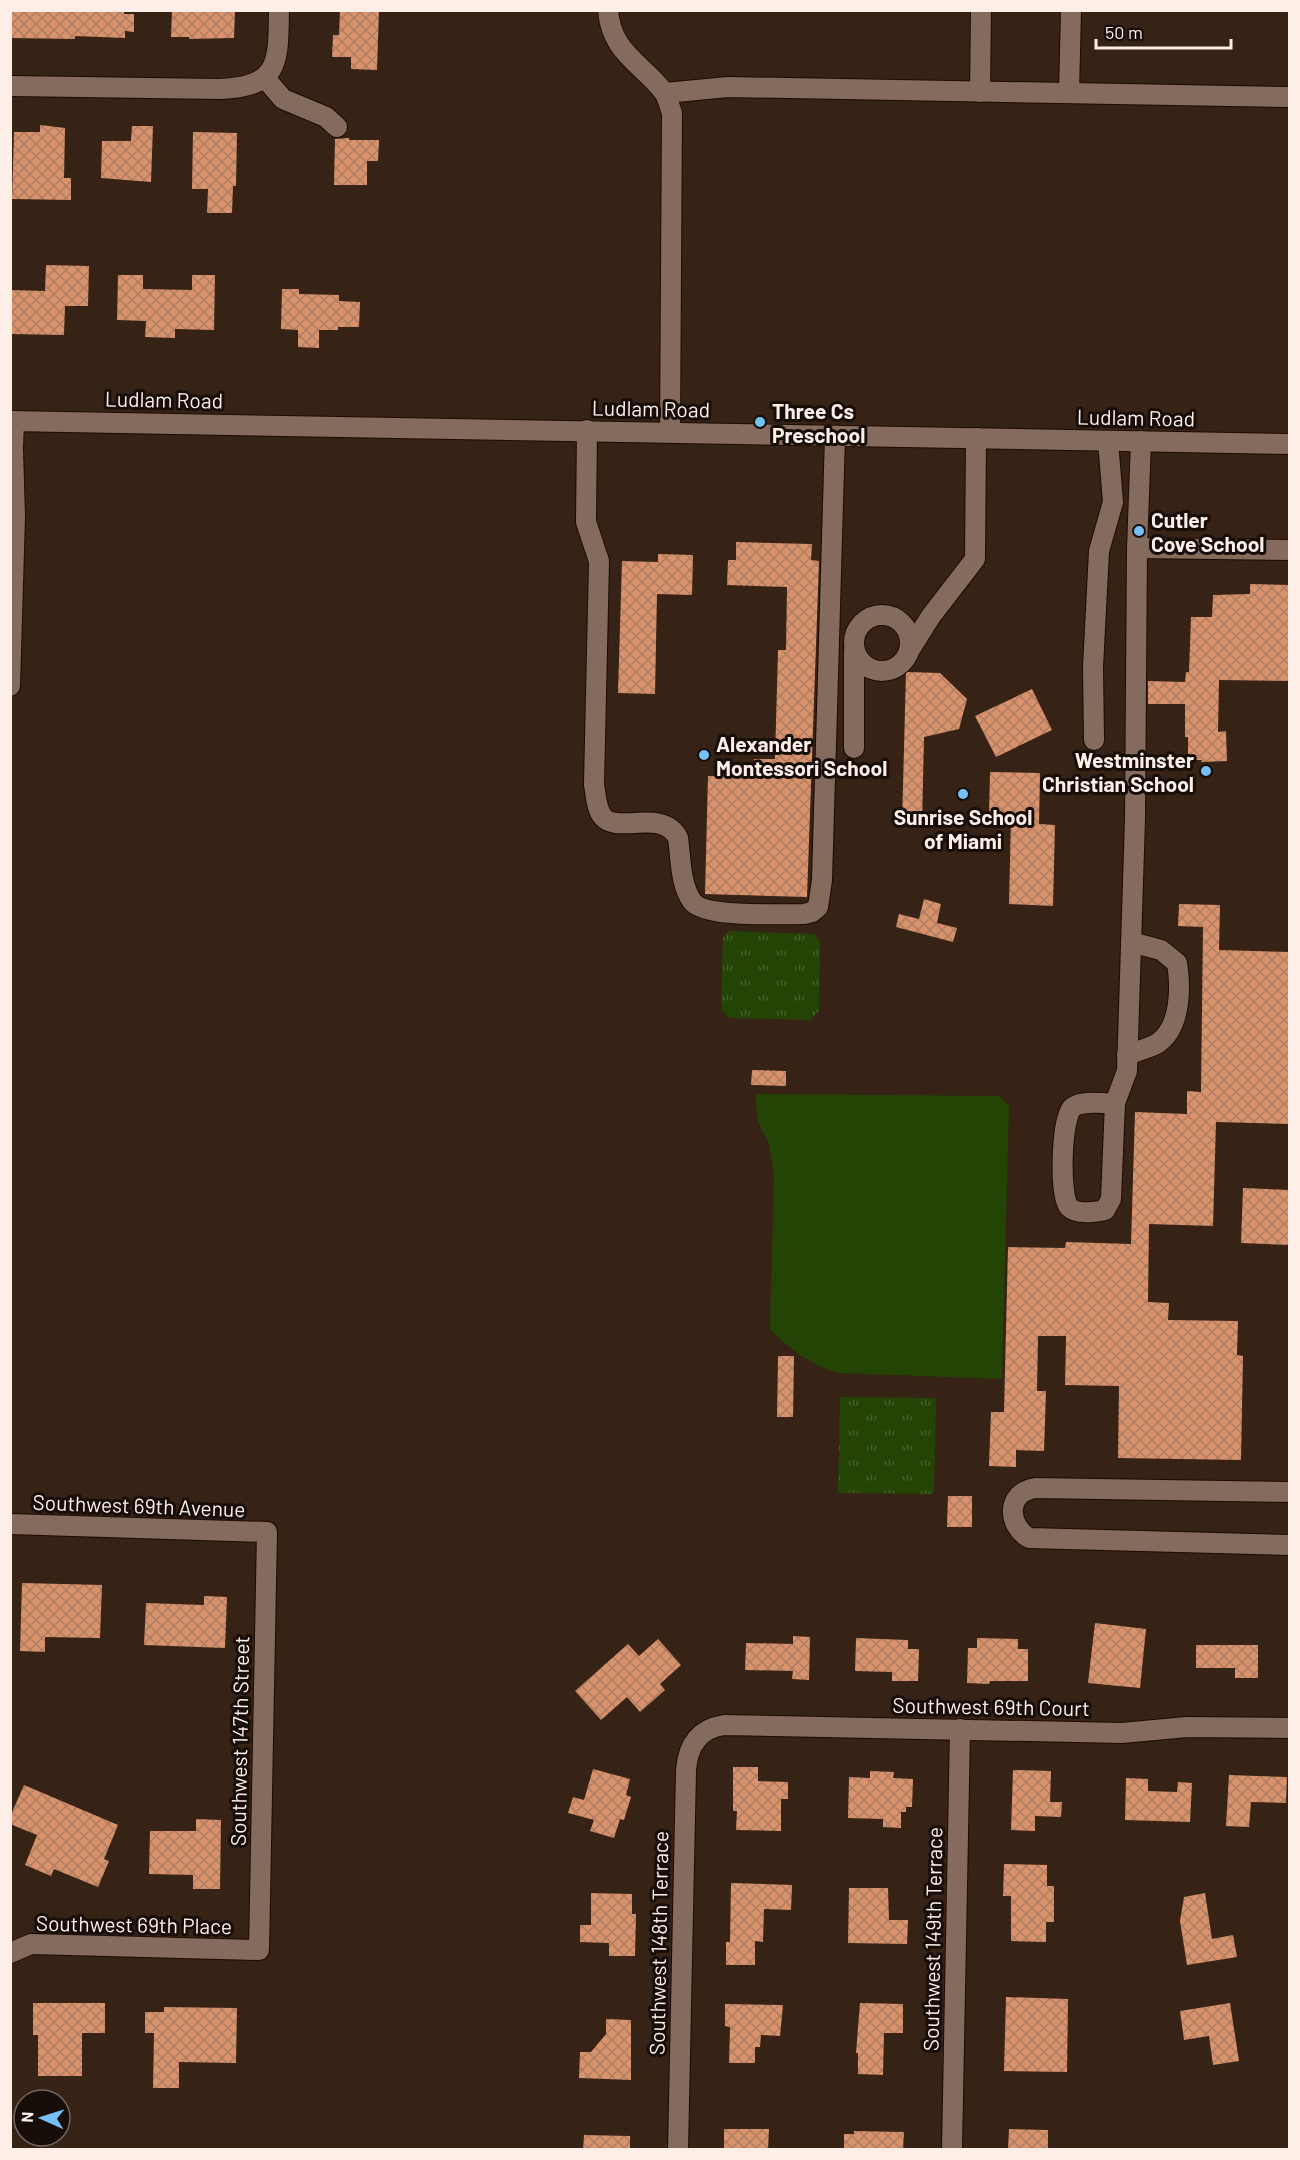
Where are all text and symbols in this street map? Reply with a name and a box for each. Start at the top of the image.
scale bar [1096,12,1231,50]
text: 50 m [1105,21,1143,43]
street label: Ludlam Road [105,385,223,413]
street label: Ludlam Road [592,394,710,422]
place label: Three Cs Preschool [772,398,865,447]
street label: Ludlam Road [1077,403,1195,431]
marker: Three Cs Preschool [753,415,767,429]
place label: Cutler Cove School [1151,507,1264,556]
marker: Cutler Cove School [1132,524,1146,538]
place label: Alexander Montessori School [716,731,887,780]
place label: Westminster Christian School [1042,747,1194,796]
marker: Alexander Montessori School [697,748,711,762]
marker: Westminster Christian School [1199,764,1213,778]
marker: Sunrise School of Miami [956,787,970,801]
place label: Sunrise School of Miami [894,804,1032,853]
street label: Southwest 69th Avenue [32,1489,246,1521]
street label: Southwest 147th Street [225,1636,253,1846]
street label: Southwest 69th Court [892,1692,1090,1720]
street label: Southwest 149th Terrace [918,1827,946,2051]
street label: Southwest 148th Terrace [644,1831,672,2055]
street label: Southwest 69th Place [36,1910,232,1938]
north arrow [12,2088,72,2148]
text: N [17,2111,36,2123]

